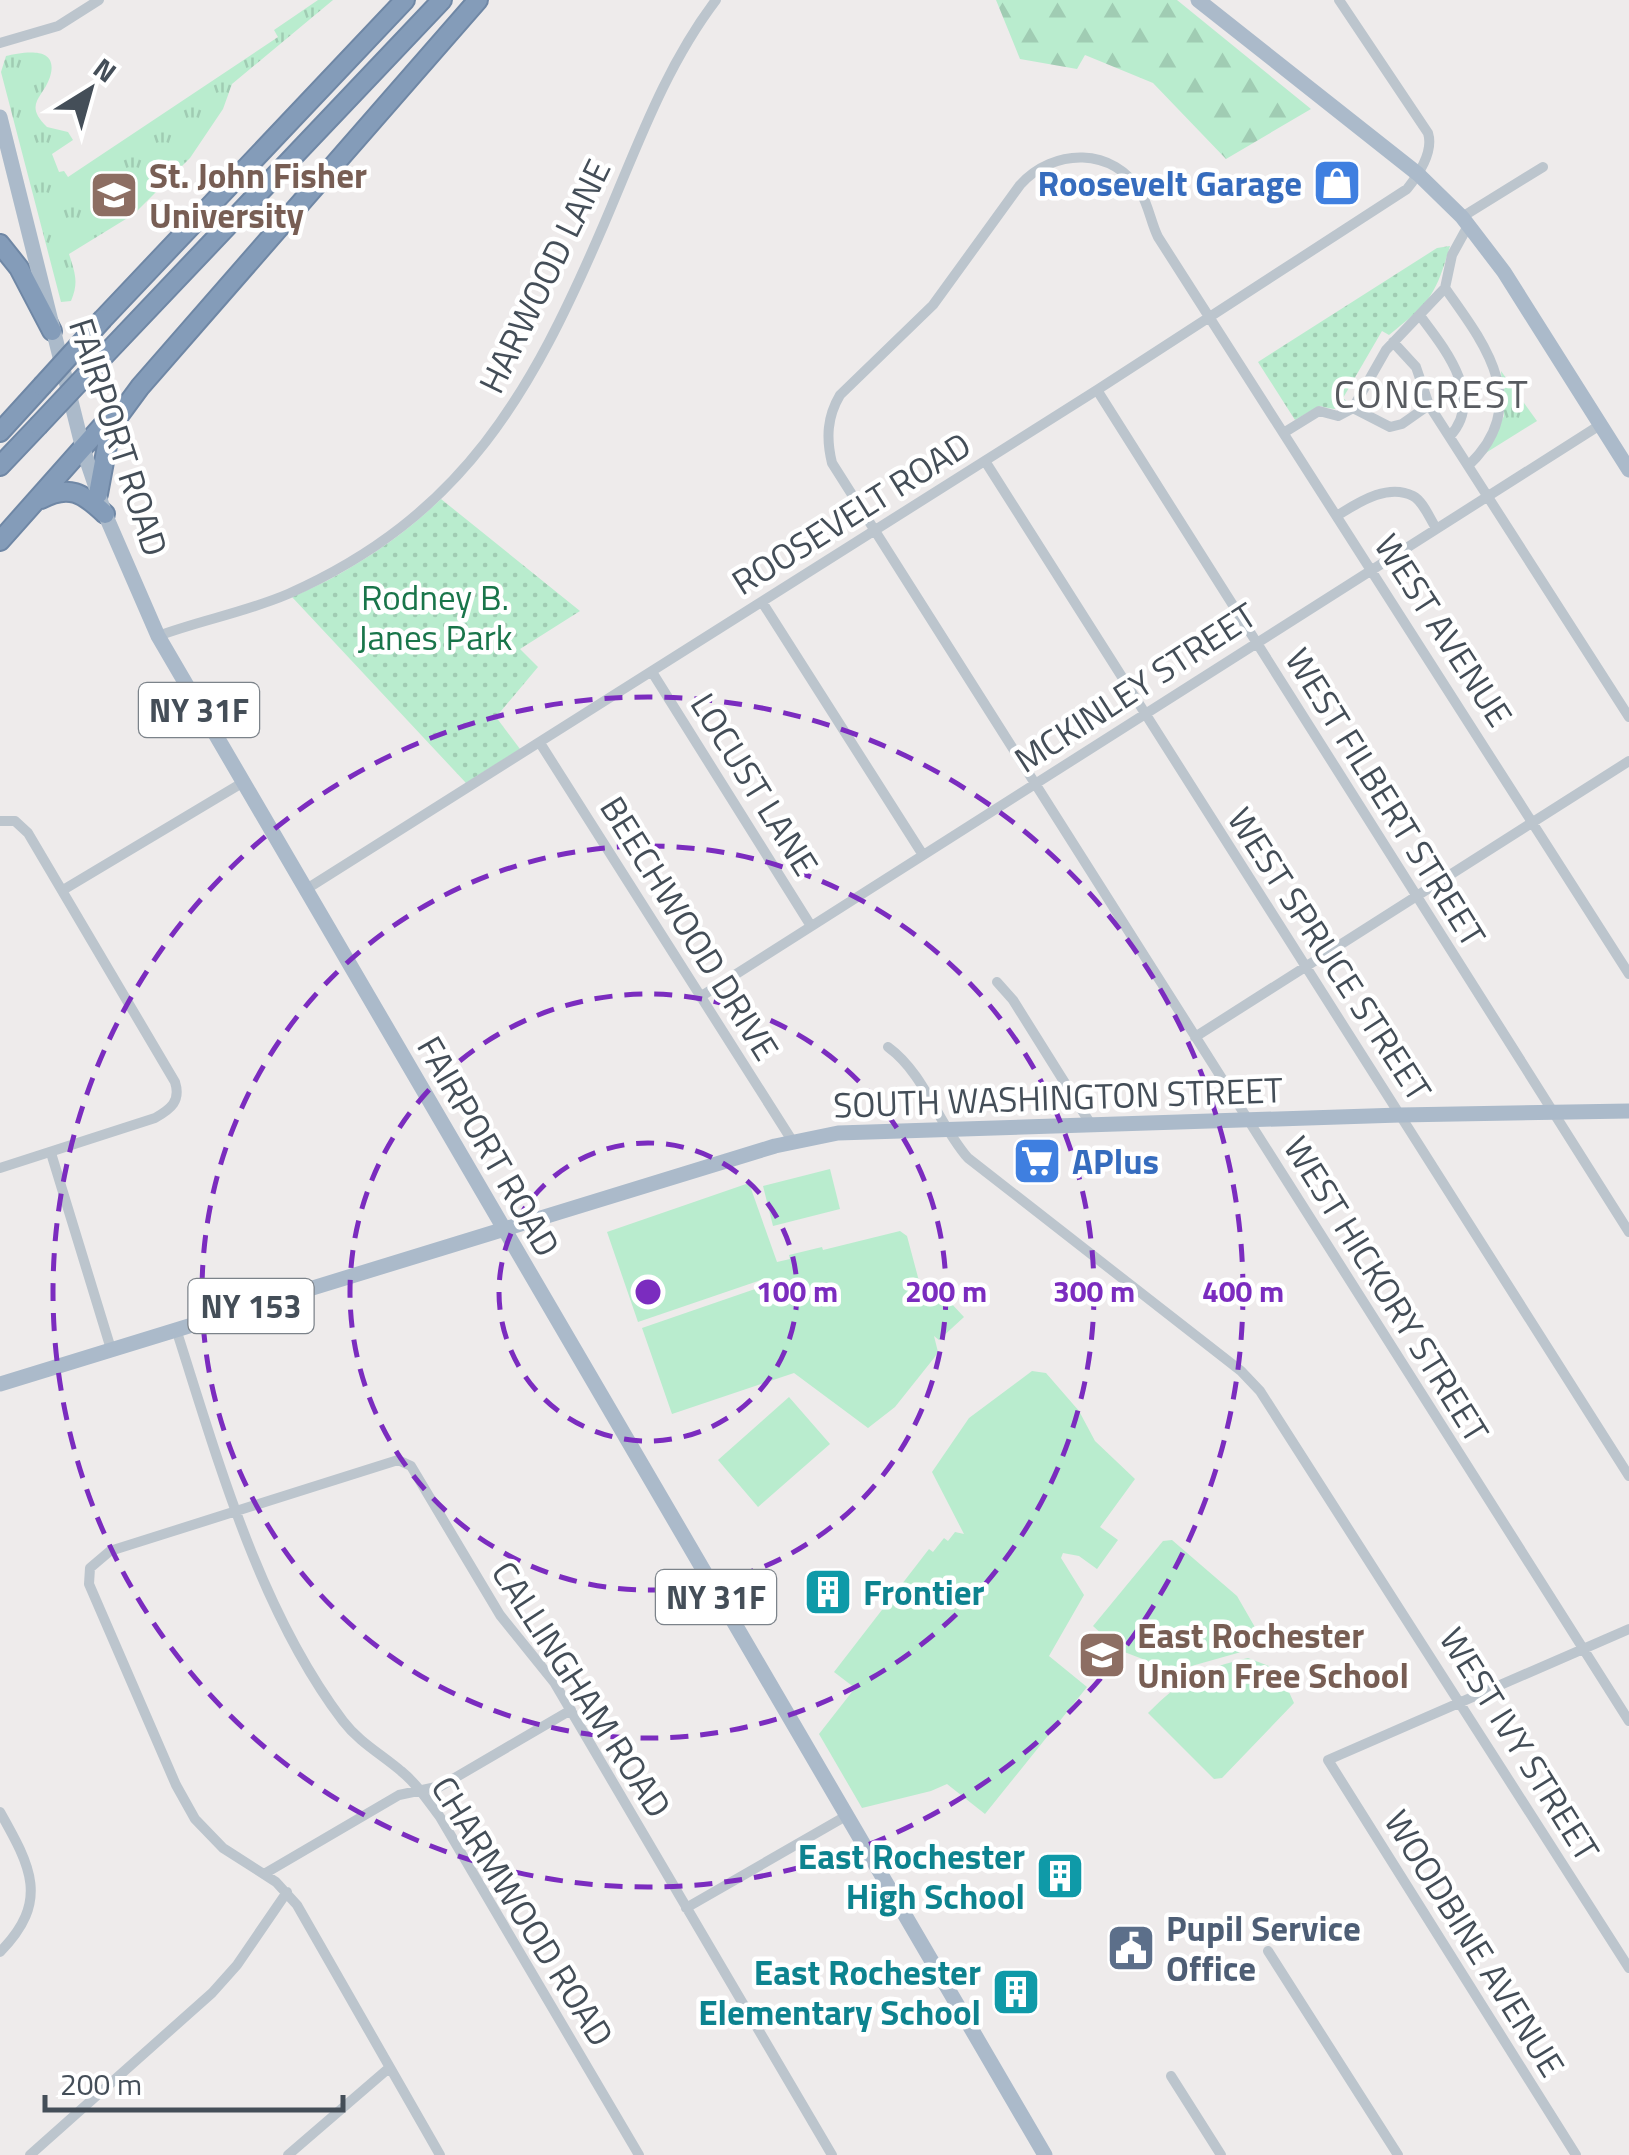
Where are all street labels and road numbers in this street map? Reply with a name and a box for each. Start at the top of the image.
street label: HARWOOD LANE [464,150,624,402]
street label: FAIRPORT ROAD [55,311,183,563]
street label: ROOSEVELT ROAD [721,418,981,608]
street label: WEST AVENUE [1361,523,1527,737]
street label: MCKINLEY STREET [1003,588,1267,786]
street label: WEST FILBERT STREET [1272,637,1500,957]
street label: LOCUST LANE [677,682,833,886]
road number: NY 31F [139,683,259,737]
street label: BEECHWOOD DRIVE [587,785,793,1071]
street label: WEST SPRUCE STREET [1214,796,1446,1112]
street label: FAIRPORT ROAD [404,1025,574,1267]
street label: SOUTH WASHINGTON STREET [832,1062,1284,1132]
street label: WEST HICKORY STREET [1271,1125,1503,1453]
road number: NY 153 [188,1279,314,1333]
street label: CALLINGHAM ROAD [479,1550,685,1828]
road number: NY 31F [656,1570,776,1624]
street label: WEST IVY STREET [1426,1617,1614,1871]
street label: CHARMWOOD ROAD [418,1765,628,2057]
street label: WOODBINE AVENUE [1371,1799,1579,2087]

